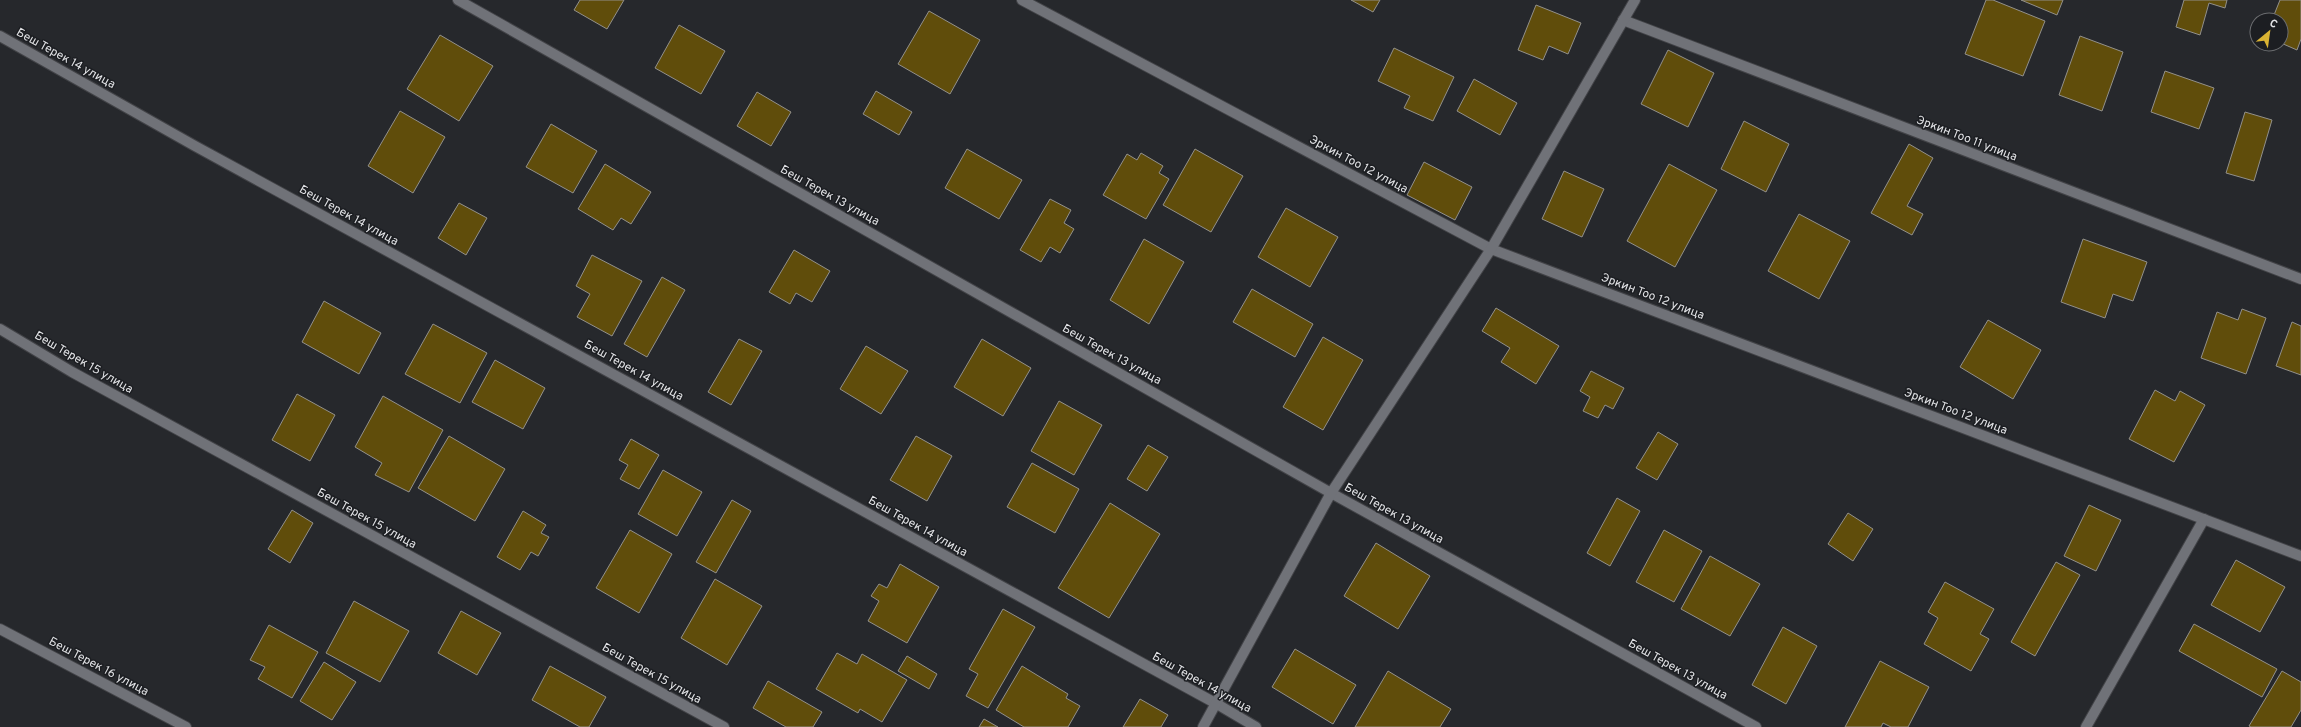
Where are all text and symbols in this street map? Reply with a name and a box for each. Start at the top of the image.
north arrow [2249,12,2289,52]
text: С [2267,16,2280,32]
street label: Беш Терек 14 улица [13,25,118,93]
street label: Эркин Тоо 11 улица [1914,112,2019,165]
street label: Эркин Тоо 12 улица [1306,132,1411,198]
street label: Беш Терек 13 улица [777,162,882,230]
street label: Беш Терек 14 улица [296,182,401,250]
street label: Эркин Тоо 12 улица [1599,270,1707,324]
street label: Беш Терек 13 улица [1059,321,1164,389]
street label: Беш Терек 15 улица [31,328,136,398]
street label: Беш Терек 14 улица [581,337,686,405]
street label: Эркин Тоо 12 улица [1902,385,2010,439]
street label: Беш Терек 13 улица [1341,480,1446,548]
street label: Беш Терек 15 улица [314,485,419,553]
street label: Беш Терек 14 улица [865,493,970,561]
street label: Беш Терек 16 улица [46,634,151,700]
street label: Беш Терек 13 улица [1625,636,1730,704]
street label: Беш Терек 15 улица [599,640,704,708]
street label: Беш Терек 14 улица [1149,649,1254,717]

